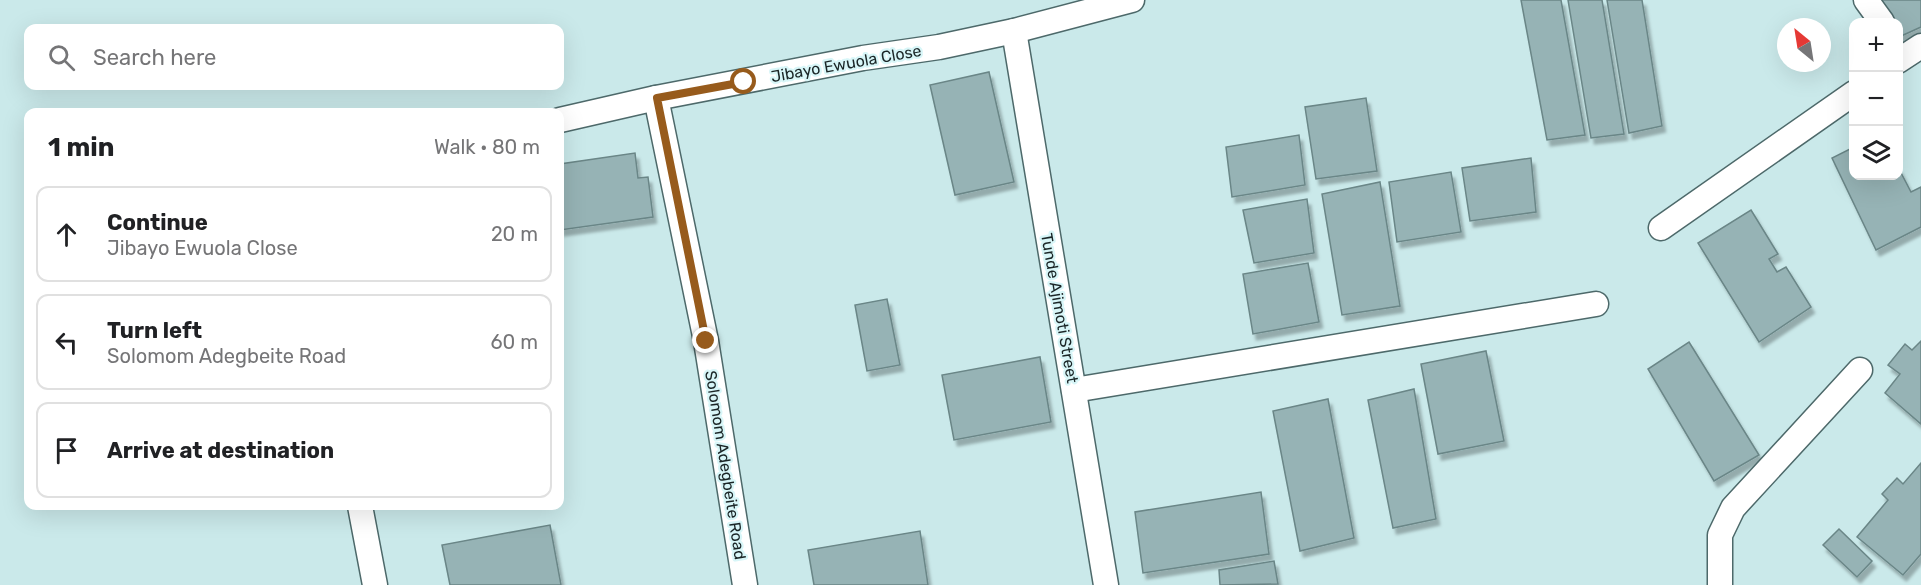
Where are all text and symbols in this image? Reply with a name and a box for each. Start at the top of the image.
north arrow [1777,18,1831,72]
map controls [1849,18,1903,180]
button: + [1849,18,1903,72]
search box [24,24,564,90]
icon: search [45,41,78,74]
street label: Jibayo Ewuola Close [769,41,923,86]
text: Search here [93,44,216,71]
route start [730,68,756,94]
button: − [1849,72,1903,126]
button: layers [1849,126,1903,180]
text: 1 min [48,132,114,163]
text: Walk · 80 m [434,135,540,159]
text: Continue [107,209,208,236]
icon: ahead [50,218,83,251]
text: 20 m [491,222,538,246]
street label: Tunde Ajimoti Street [1037,232,1082,385]
text: Jibayo Ewuola Close [107,236,298,260]
text: Turn left [107,317,202,344]
icon: left [50,326,83,359]
route end [692,327,718,353]
text: 60 m [491,330,538,354]
text: Solomom Adegbeite Road [107,344,346,368]
street label: Solomom Adegbeite Road [701,369,750,561]
icon: arrive [50,434,83,467]
text: Arrive at destination [107,437,334,464]

